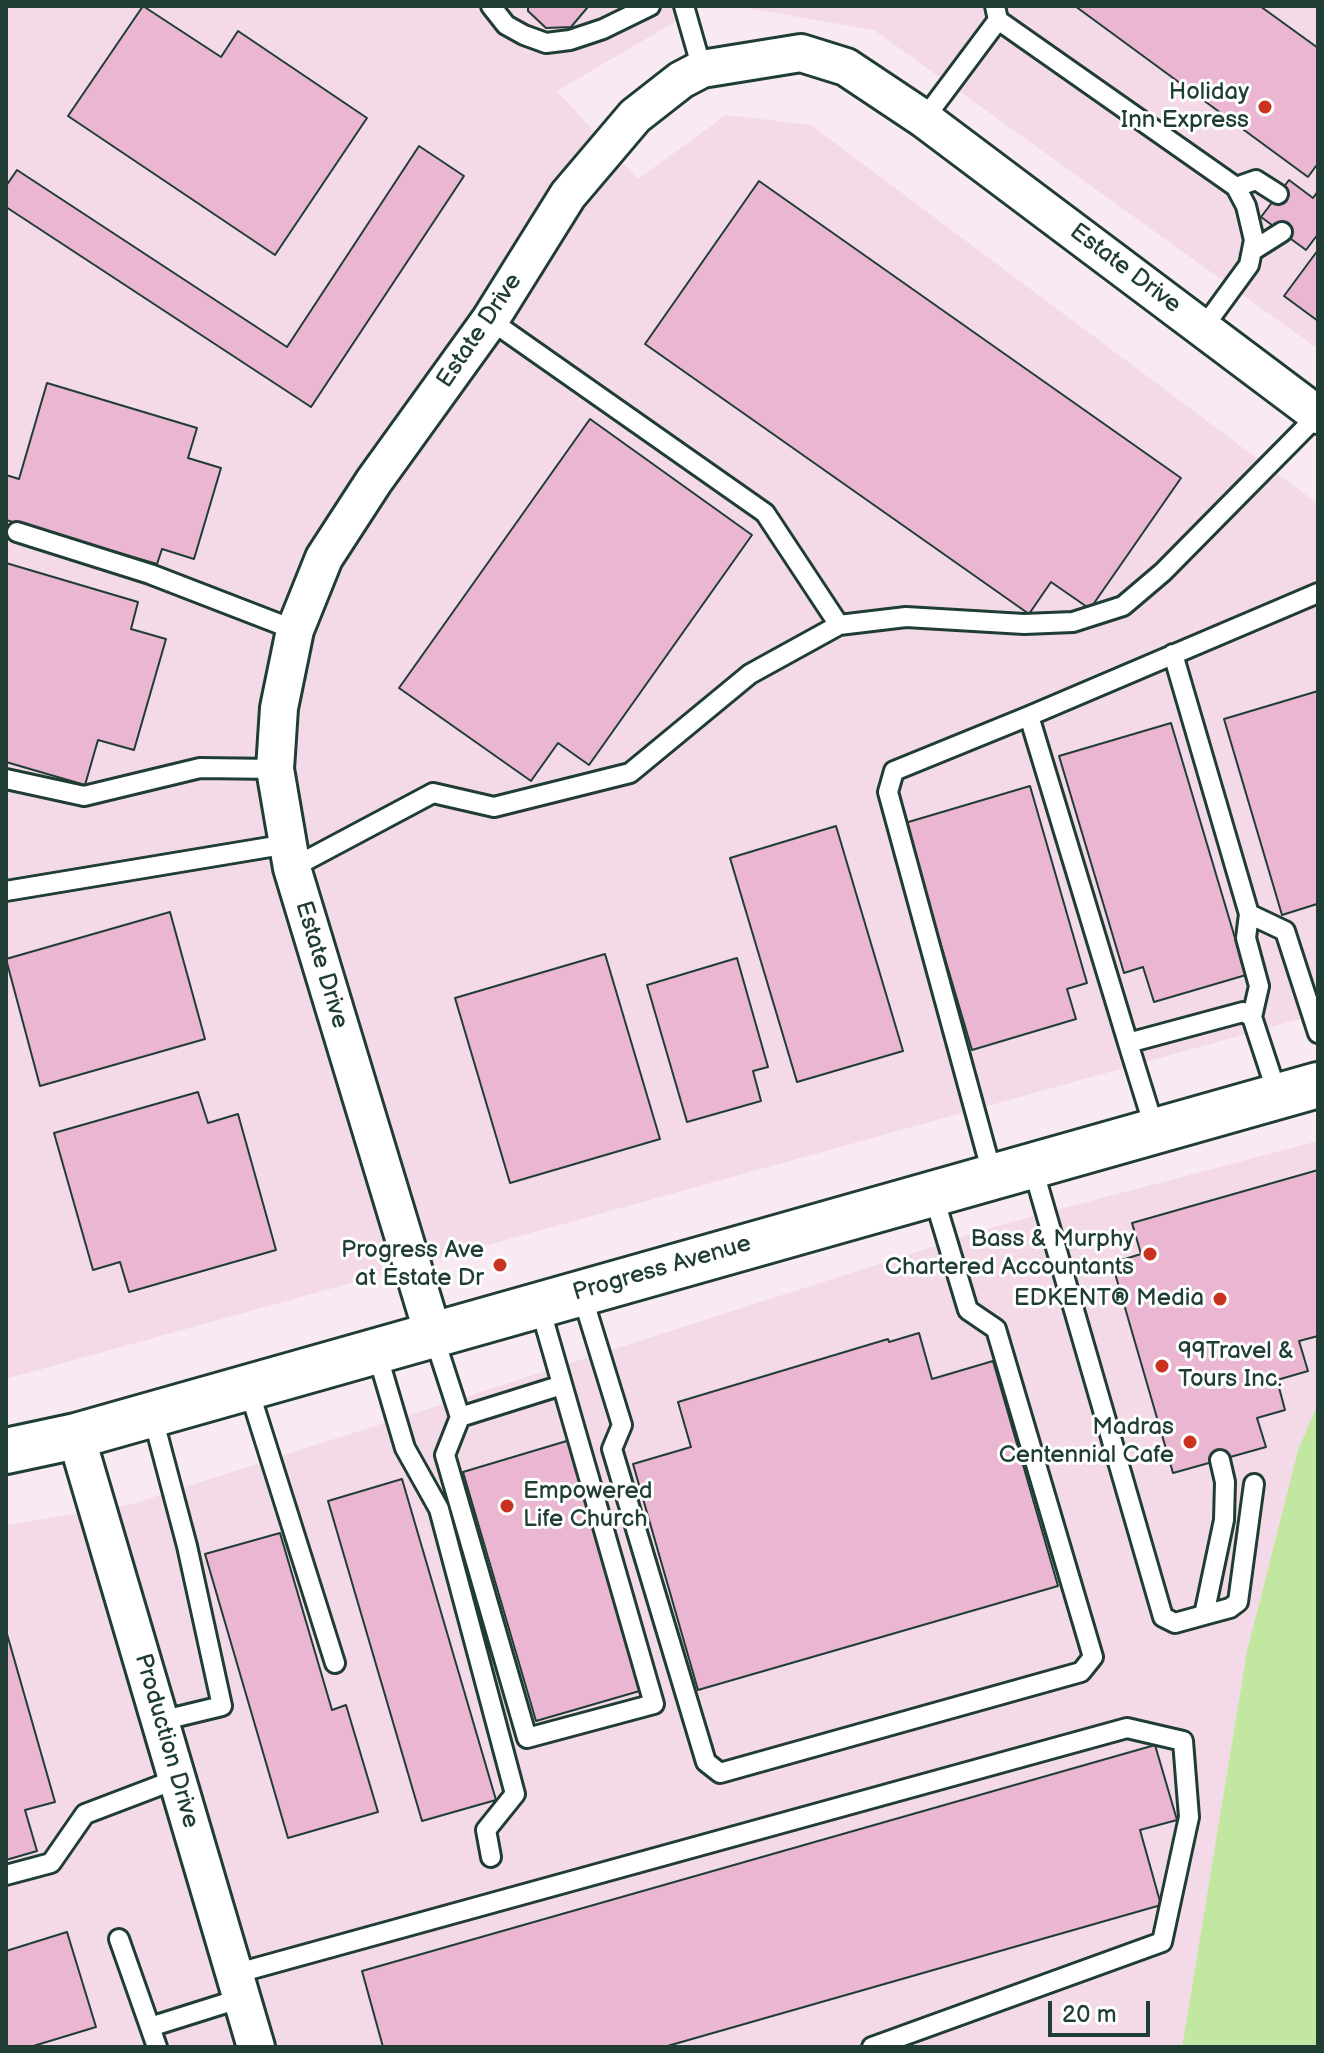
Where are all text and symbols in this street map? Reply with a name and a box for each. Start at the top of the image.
place label: Holiday Inn Express [1121,79,1249,135]
marker: Holiday Inn Express [1256,98,1274,116]
street label: Estate Drive [1064,218,1186,320]
street label: Estate Drive [431,268,529,394]
street label: Estate Drive [288,898,354,1032]
place label: Bass & Murphy Chartered Accountants [885,1226,1134,1282]
street label: Progress Avenue [570,1230,754,1308]
place label: Progress Ave at Estate Dr [341,1237,484,1293]
marker: Bass & Murphy Chartered Accountants [1141,1245,1159,1263]
marker: Progress Ave at Estate Dr [491,1256,509,1274]
place label: EDKENT® Media [1014,1285,1204,1313]
marker: EDKENT® Media [1211,1290,1229,1308]
place label: 99Travel & Tours Inc. [1178,1338,1294,1394]
marker: 99Travel & Tours Inc. [1153,1357,1171,1375]
place label: Madras Centennial Cafe [999,1414,1174,1470]
marker: Madras Centennial Cafe [1181,1433,1199,1451]
place label: Empowered Life Church [523,1478,652,1534]
marker: Empowered Life Church [498,1497,516,1515]
street label: Production Drive [127,1651,205,1831]
scale bar [1052,1985,1154,2035]
text: 20 m [1062,2000,1117,2029]

